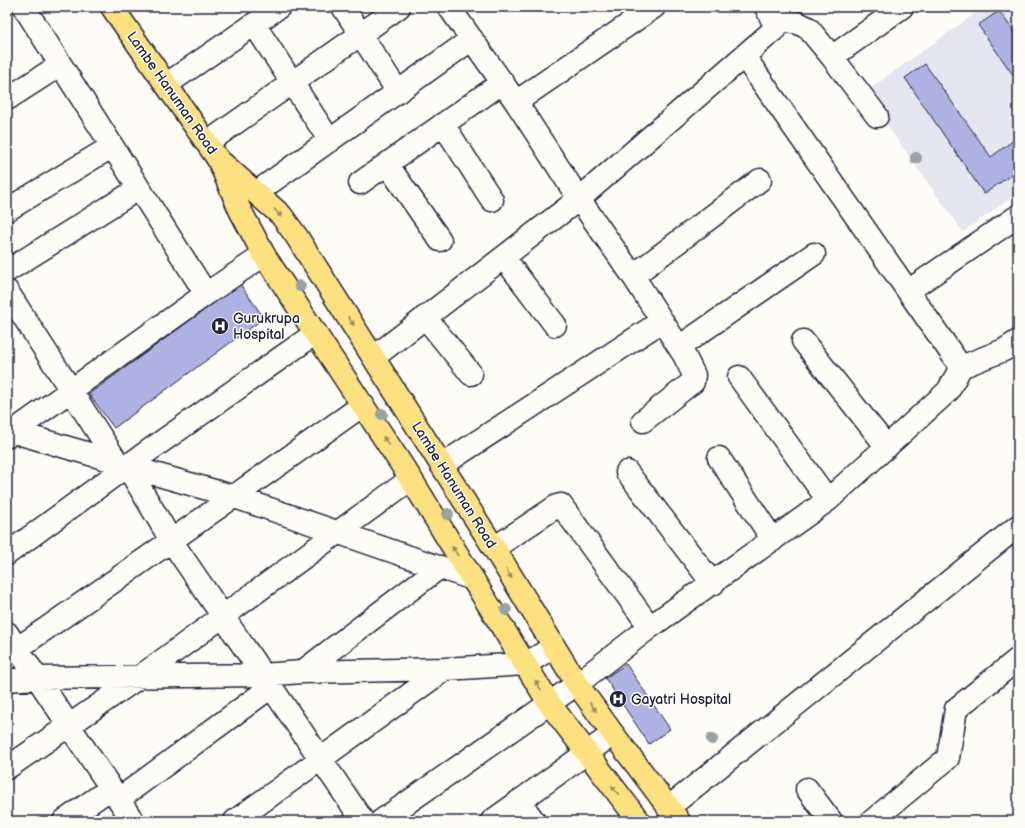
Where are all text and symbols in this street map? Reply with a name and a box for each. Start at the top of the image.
street label: Lambe Hanuman Road [123,28,221,158]
one-way arrow [274,208,283,219]
place label: Gurukrupa Hospital [233,310,300,343]
hospital icon: Gurukrupa Hospital [210,316,230,336]
one-way arrow [347,316,355,326]
street label: Lambe Hanuman Road [408,419,500,551]
one-way arrow [382,435,390,446]
one-way arrow [452,545,459,557]
one-way arrow [506,568,513,580]
one-way arrow [535,679,542,691]
hospital icon: Gayatri Hospital [608,689,628,709]
place label: Gayatri Hospital [631,691,731,708]
one-way arrow [589,702,598,713]
one-way arrow [610,785,619,796]

